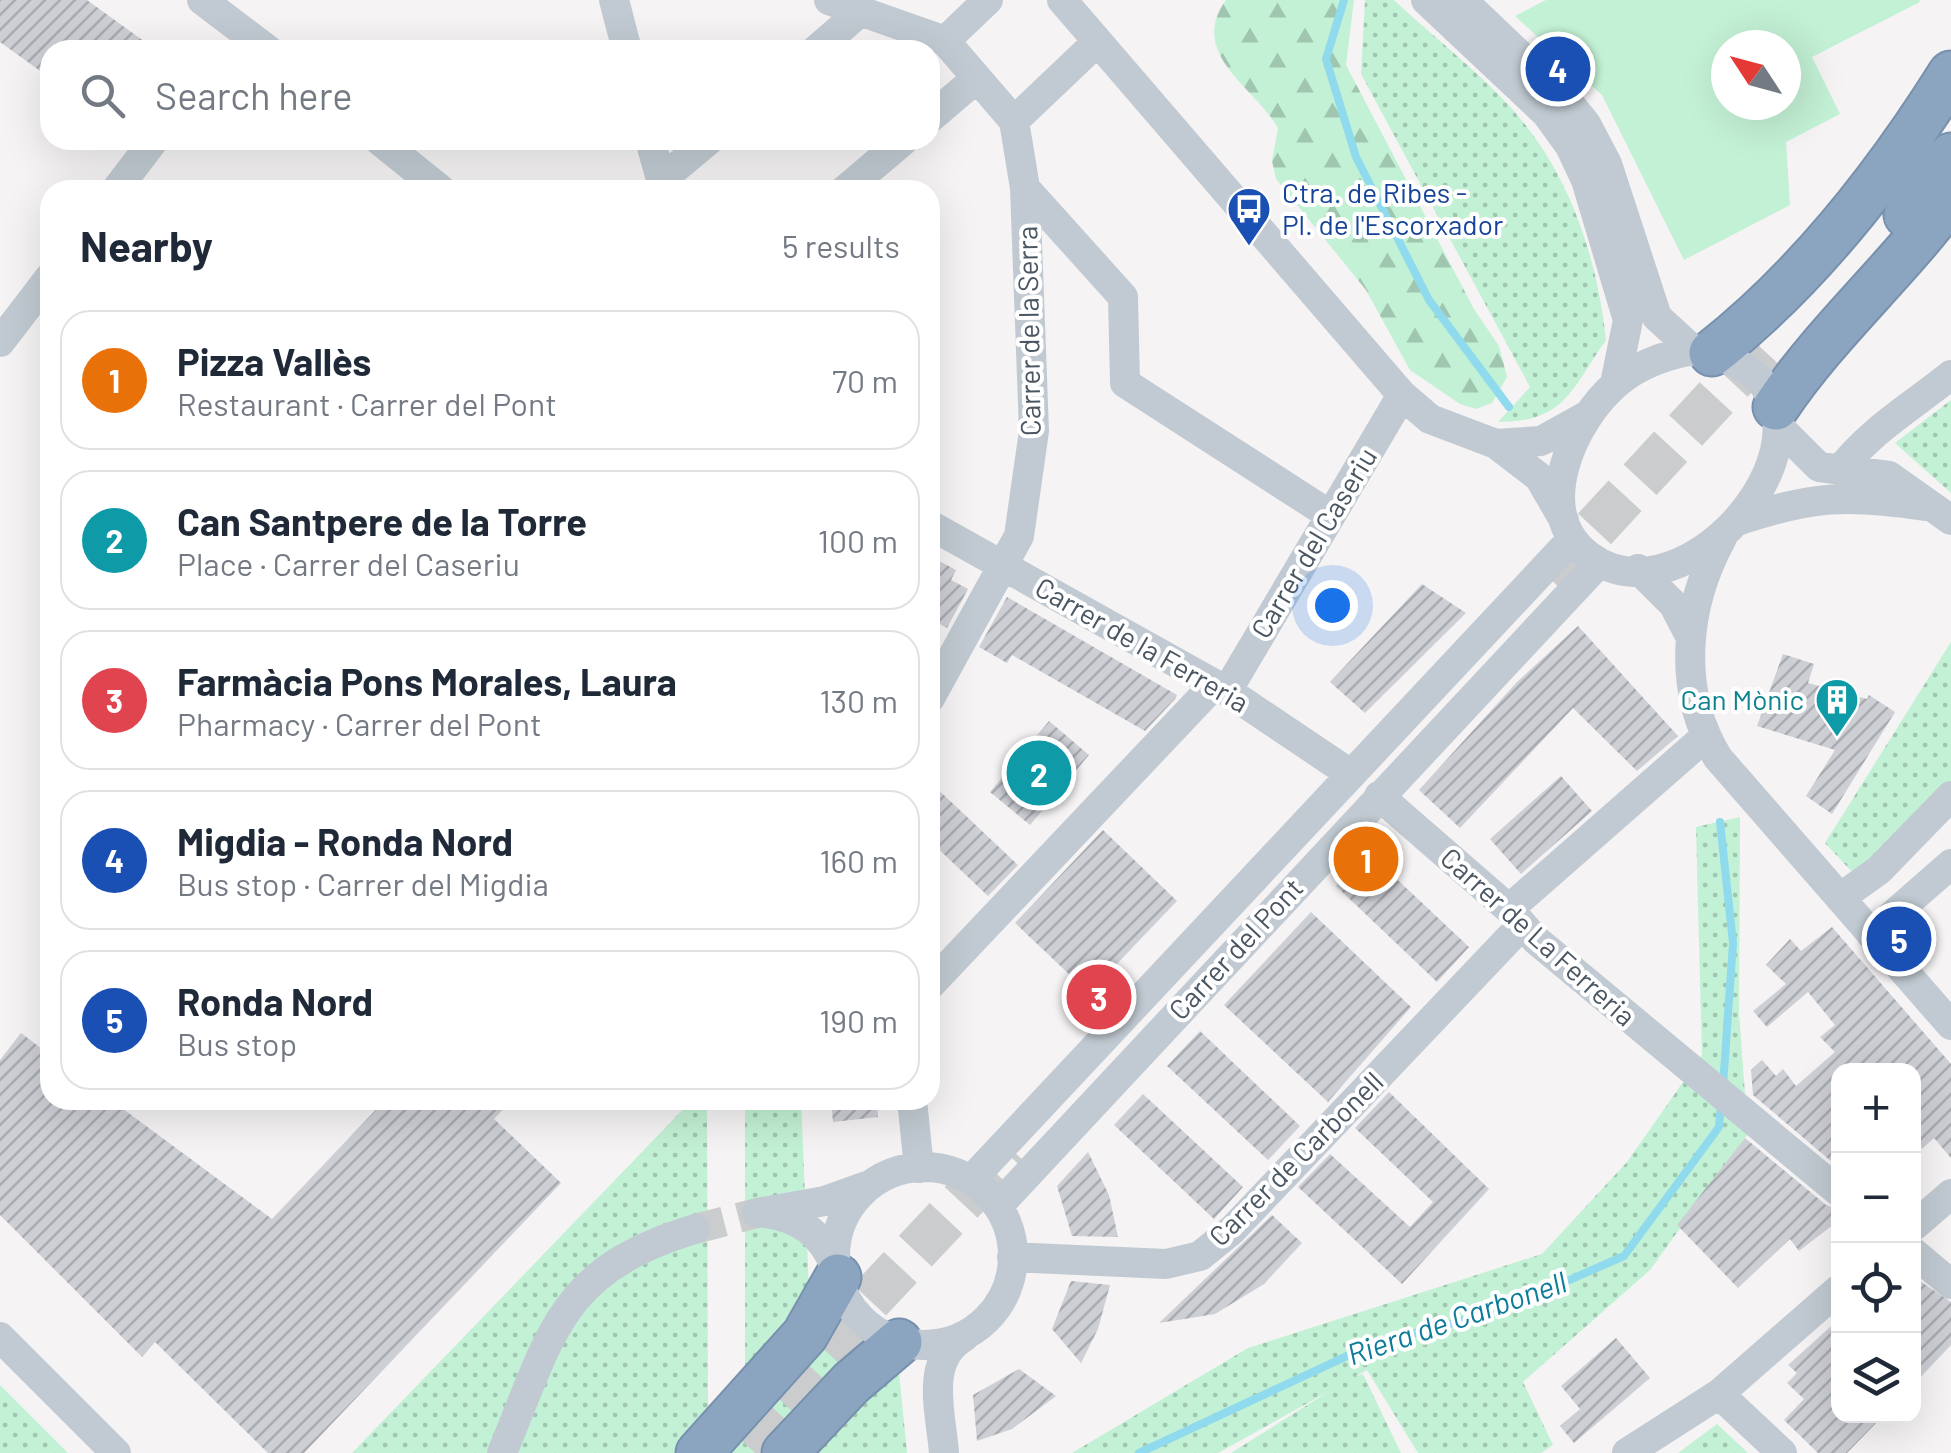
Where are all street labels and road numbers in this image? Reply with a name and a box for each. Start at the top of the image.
street label: Carrer de la Serra [1009,226,1047,436]
street label: Carrer del Caseriu [1243,441,1383,644]
street label: Carrer de la Ferreria [1030,569,1255,719]
street label: Carrer de La Ferreria [1434,840,1643,1033]
street label: Carrer del Pont [1161,871,1309,1026]
street label: Carrer de Carbonell [1201,1064,1389,1252]

